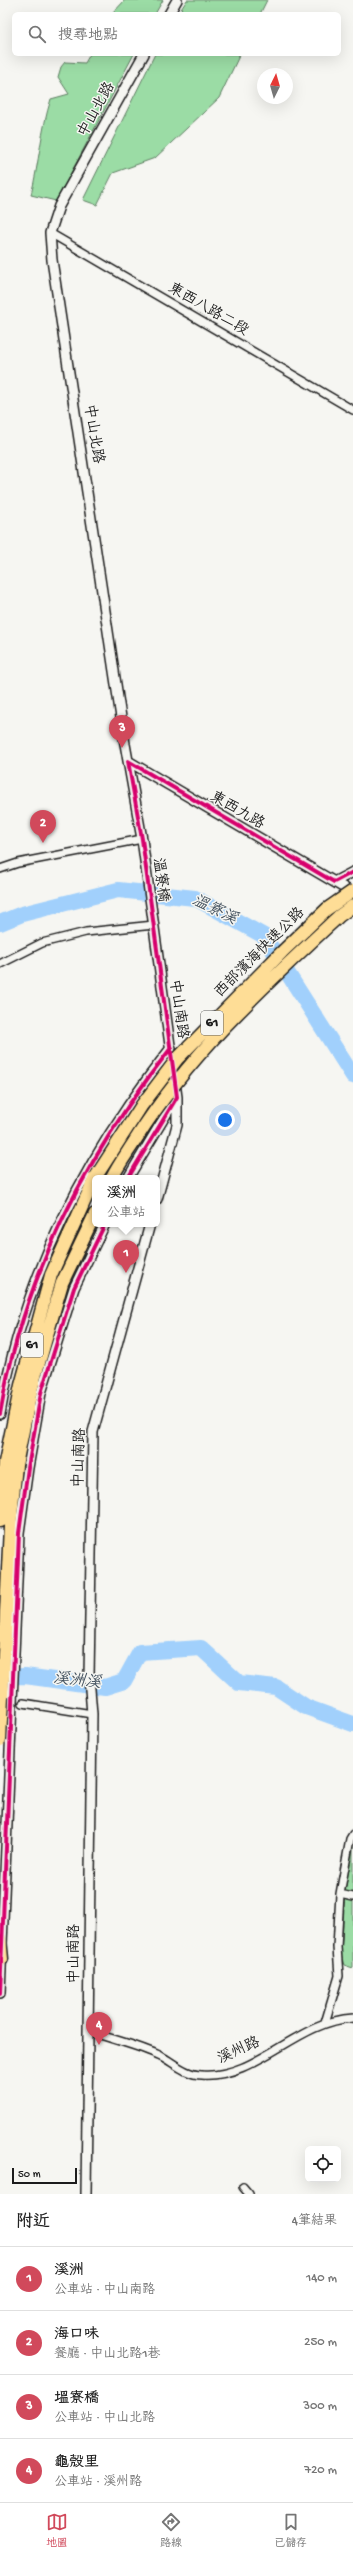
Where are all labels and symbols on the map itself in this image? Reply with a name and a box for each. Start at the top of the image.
north arrow [257,68,293,104]
street label: 中山北路 [75,79,119,141]
street label: 東西八路二段 [165,280,251,340]
street label: 中山北路 [79,403,107,465]
pin: 3 [109,715,135,748]
street label: 東西九路 [207,788,267,834]
pin: 2 [30,810,56,843]
street label: 溫寮橋 [148,856,172,904]
water label: 溫寮溪 [188,890,242,930]
street label: 西部濱海快速公路 [210,903,309,1002]
street label: 中山南路 [165,978,192,1040]
road number: 61 [201,1011,223,1035]
your location [215,1110,235,1130]
pin: 1 [113,1240,139,1273]
road number: 61 [21,1333,43,1357]
street label: 中山南路 [69,1428,90,1488]
water label: 溪洲溪 [52,1669,103,1694]
street label: 中山南路 [65,1924,84,1984]
pin: 4 [86,2012,112,2045]
street label: 溪州路 [215,2034,263,2068]
scale bar [12,2166,77,2185]

